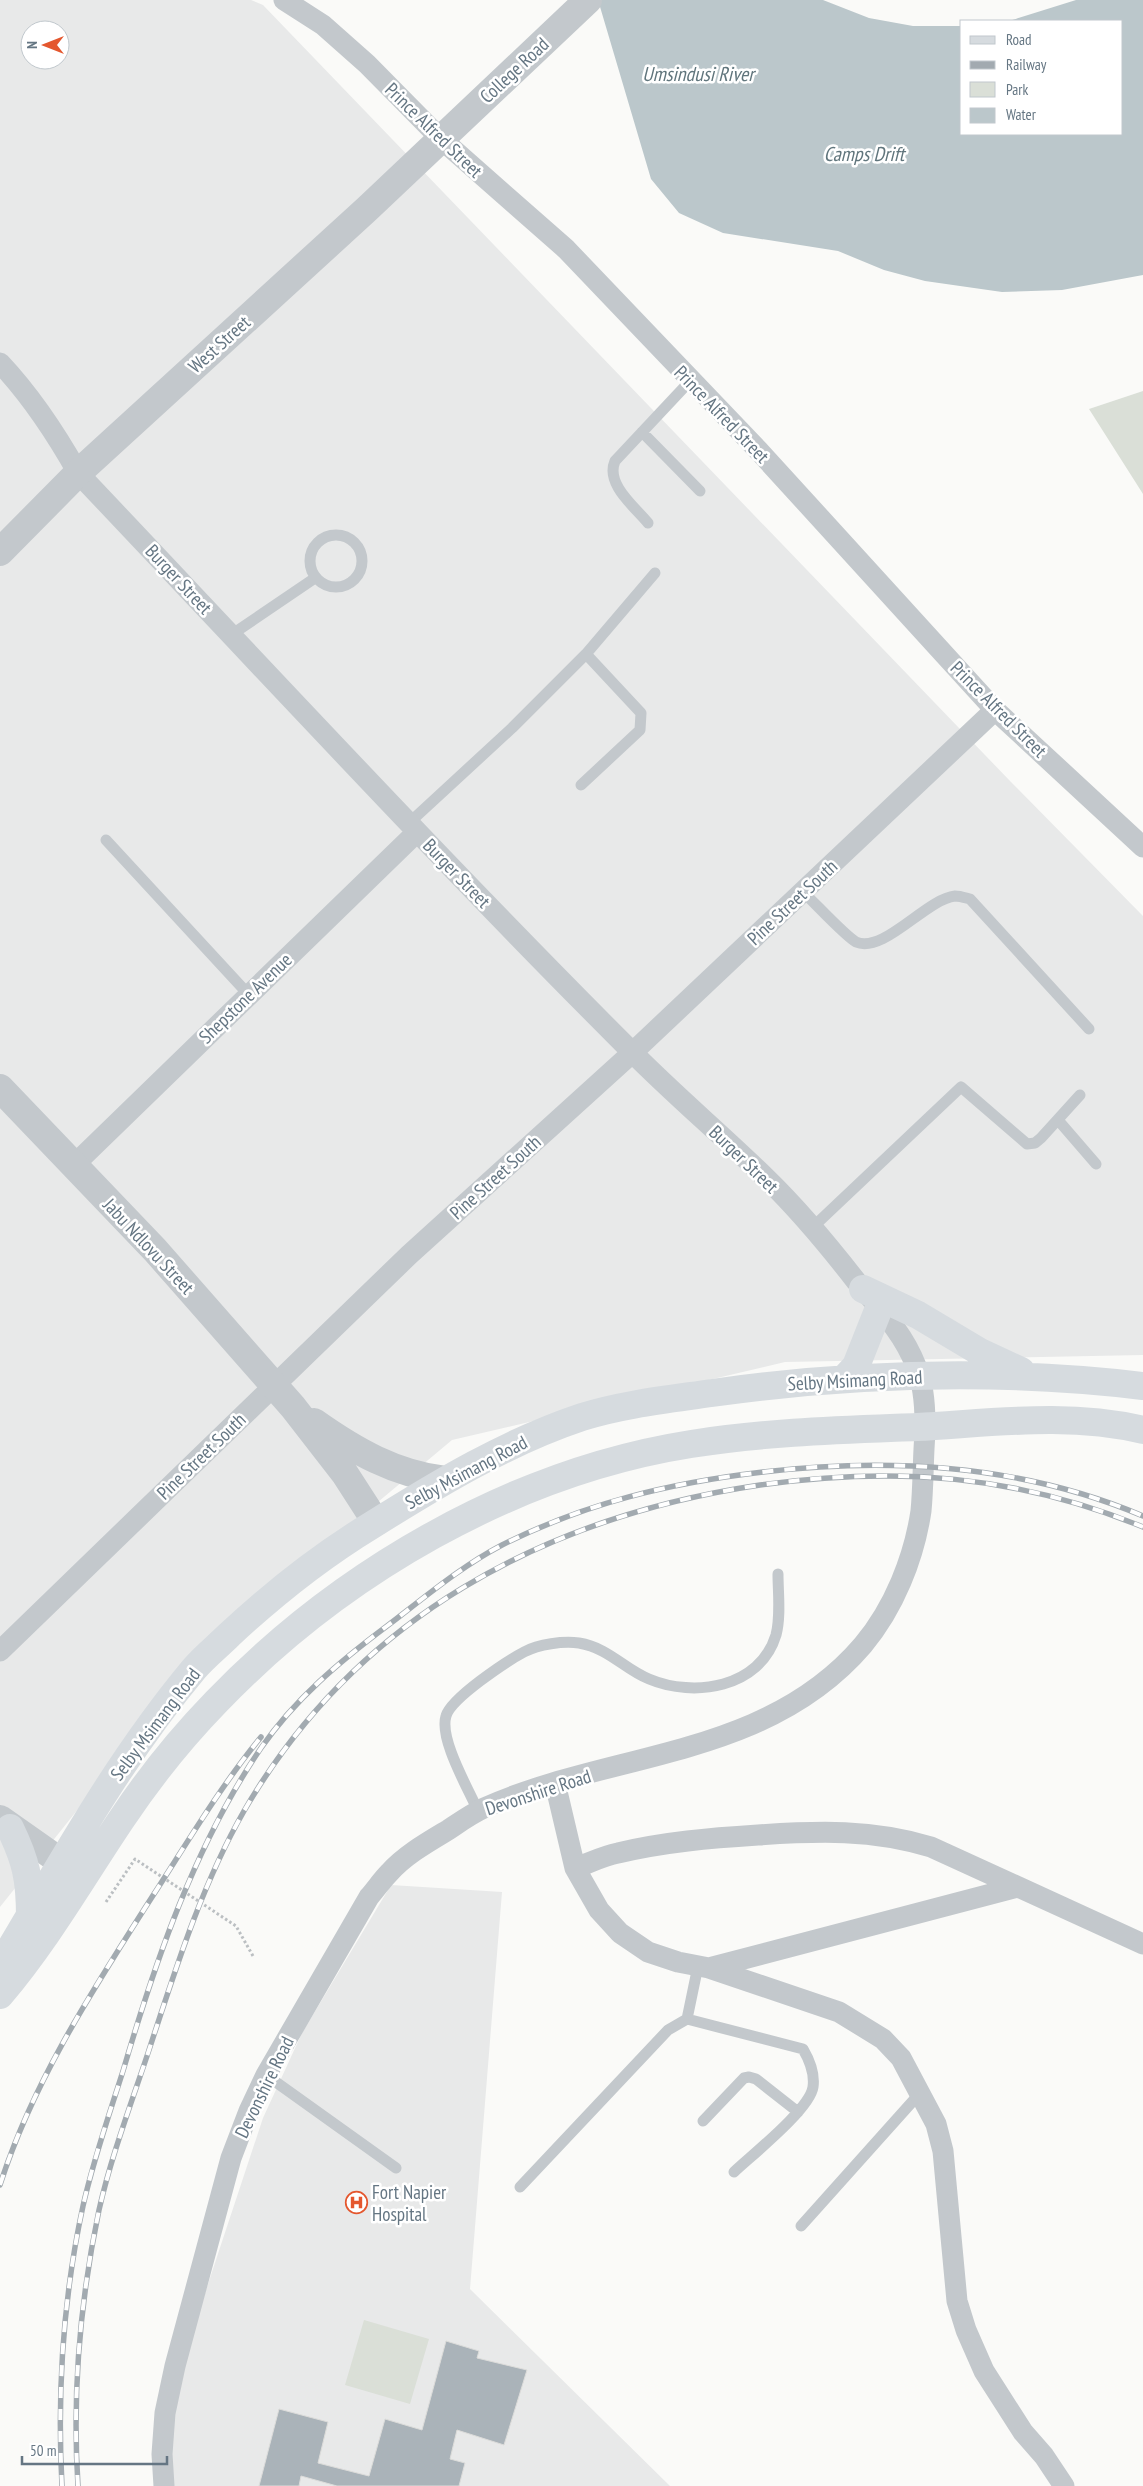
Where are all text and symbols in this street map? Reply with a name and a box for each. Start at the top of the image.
north arrow [20,20,70,70]
legend [960,20,1123,135]
text: Road [1006,30,1032,49]
street label: College Road [475,32,553,108]
text: N [23,41,41,49]
text: Railway [1006,55,1047,74]
water label: Umsindusi River [642,61,756,87]
street label: Prince Alfred Street [380,77,488,183]
text: Park [1006,80,1028,99]
text: Water [1006,105,1037,124]
water label: Camps Drift [824,141,907,167]
street label: West Street [183,309,255,378]
street label: Prince Alfred Street [669,360,775,468]
street label: Burger Street [141,539,218,620]
street label: Prince Alfred Street [946,656,1053,763]
street label: Burger Street [418,833,496,913]
street label: Pine Street South [742,854,842,950]
street label: Shepstone Avenue [193,948,297,1048]
street label: Burger Street [704,1120,784,1198]
street label: Pine Street South [444,1130,546,1224]
street label: Jabu Ndlovu Street [98,1192,200,1300]
street label: Selby Msimang Road [787,1364,923,1396]
street label: Pine Street South [152,1408,250,1504]
street label: Selby Msimang Road [401,1430,531,1514]
street label: Selby Msimang Road [105,1663,205,1785]
street label: Devonshire Road [482,1764,594,1820]
street label: Devonshire Road [229,2032,299,2142]
place label: Fort Napier Hospital [372,2180,447,2226]
hospital icon: Fort Napier Hospital [344,2191,368,2215]
scale bar [22,2434,168,2466]
text: 50 m [30,2441,56,2460]

